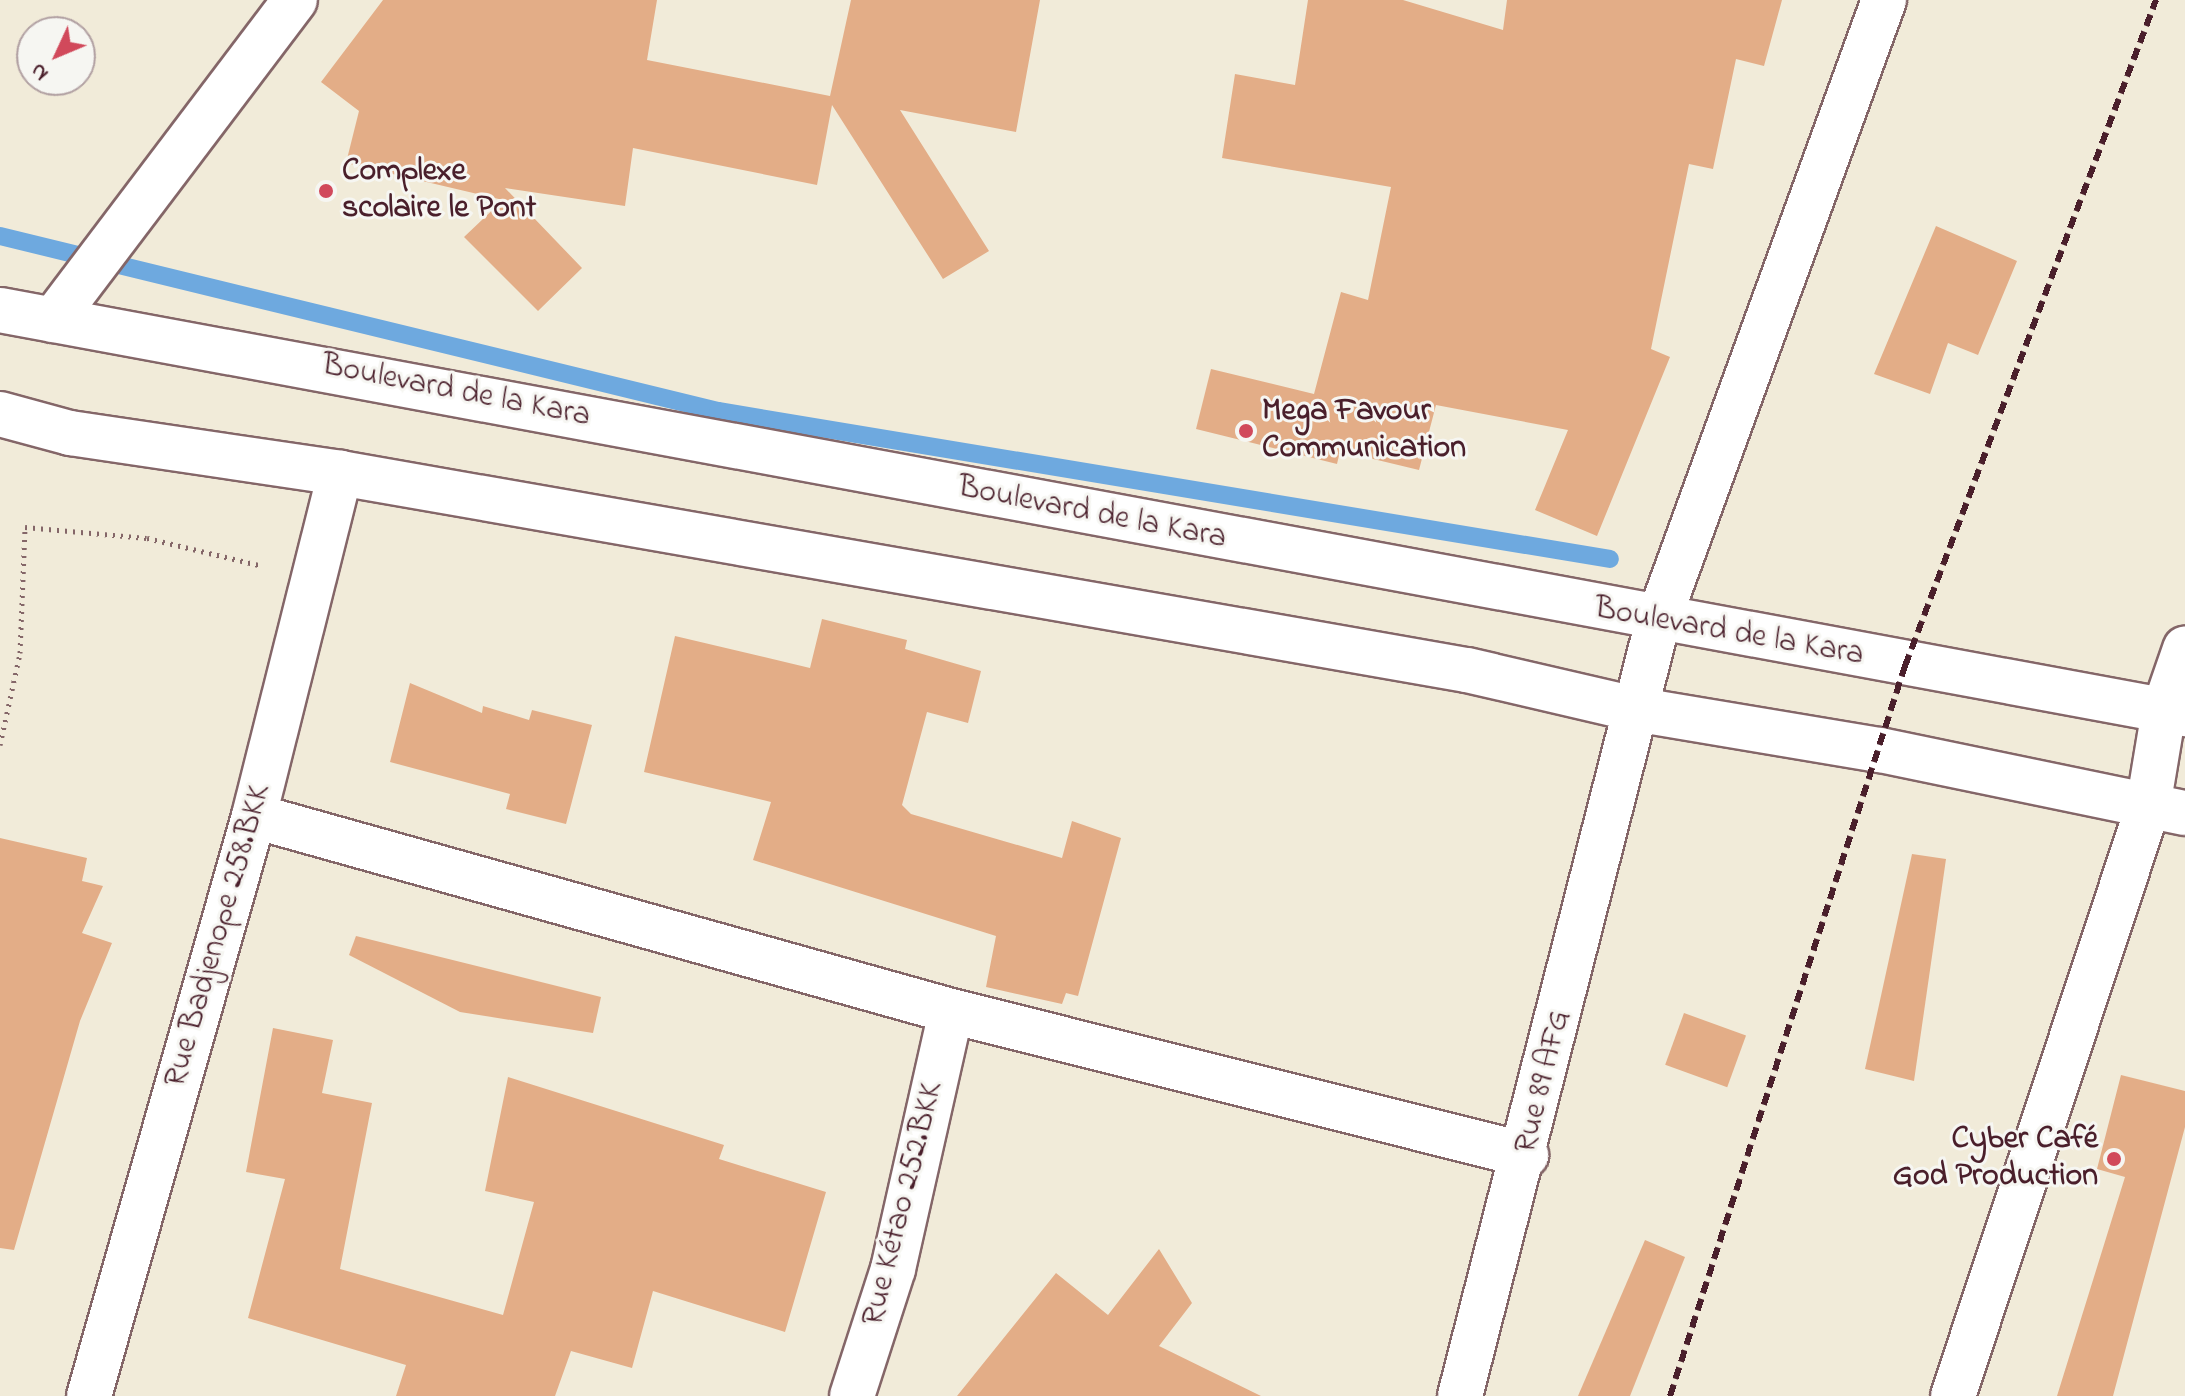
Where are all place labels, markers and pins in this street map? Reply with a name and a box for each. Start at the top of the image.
place label: Complexe scolaire le Pont [342,154,536,229]
marker: Complexe scolaire le Pont [317,182,335,200]
place label: Mega Favour Communication [1262,394,1466,469]
marker: Mega Favour Communication [1237,422,1255,440]
place label: Cyber Café God Production [1893,1122,2098,1197]
marker: Cyber Café God Production [2105,1150,2123,1168]

